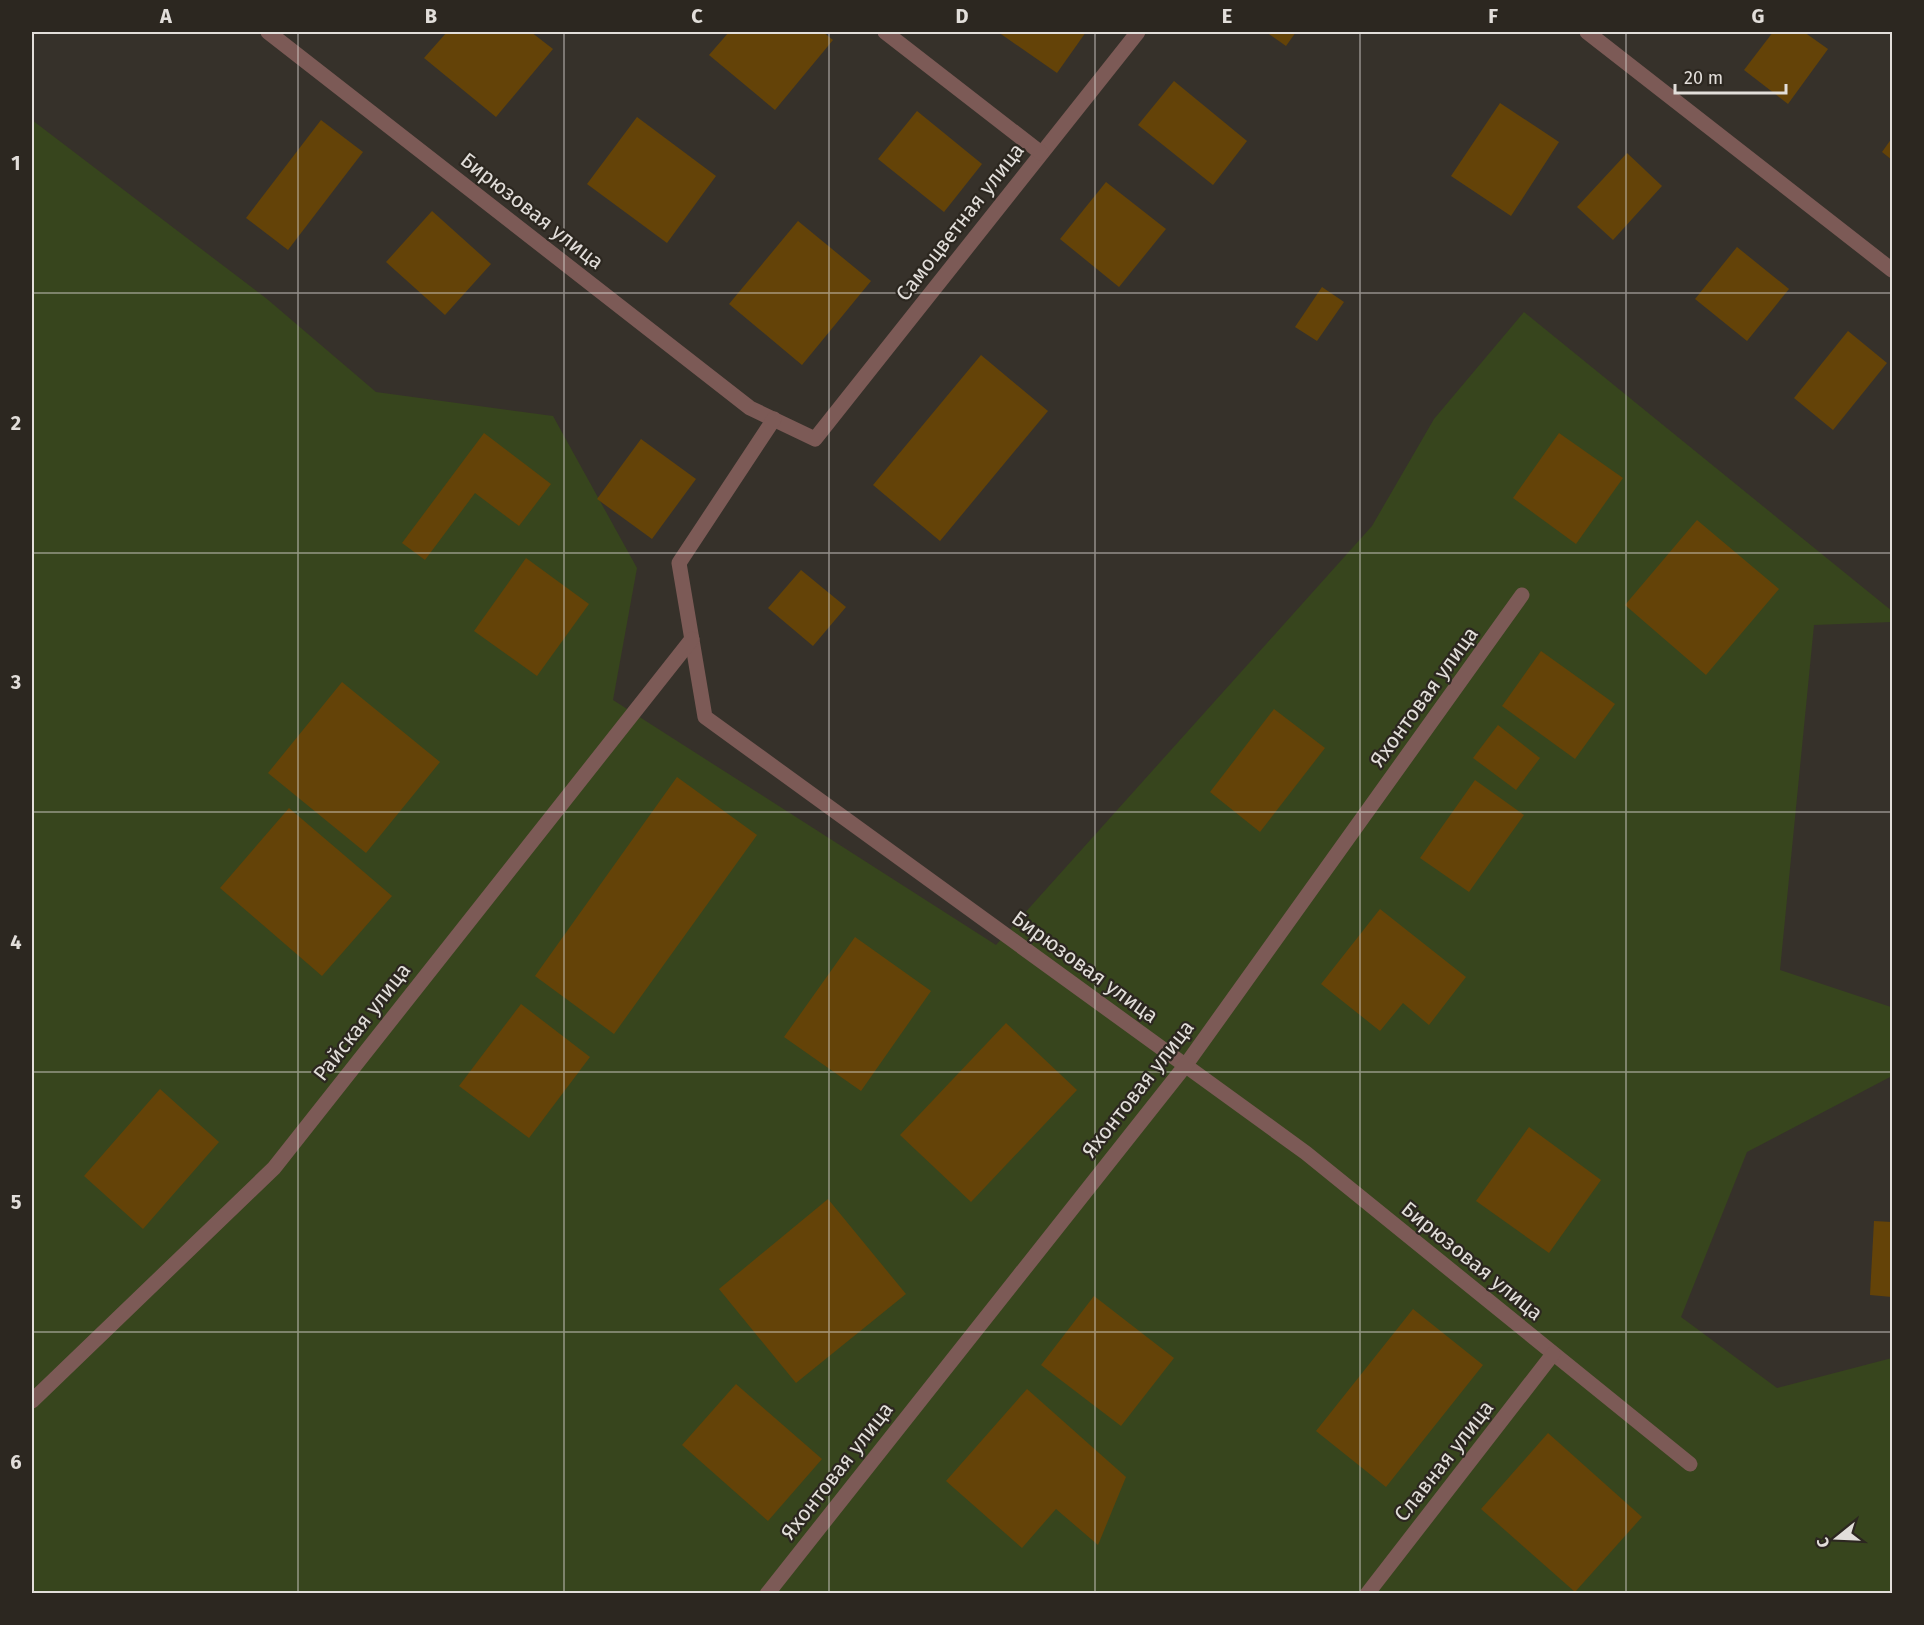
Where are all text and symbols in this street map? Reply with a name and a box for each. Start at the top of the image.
text: A [159,4,173,28]
text: B [425,4,437,28]
text: C [691,4,703,28]
text: D [955,4,969,28]
text: E [1222,4,1232,28]
text: F [1488,4,1498,28]
text: G [1752,4,1764,28]
scale bar [1675,57,1786,95]
text: 20 m [1684,67,1723,89]
street label: Самоцветная улица [890,138,1030,306]
street label: Бирюзовая улица [455,147,609,275]
text: 1 [11,151,21,175]
text: 2 [11,411,21,435]
street label: Яхонтовая улица [1364,622,1484,772]
text: 3 [10,670,21,694]
street label: Бирюзовая улица [1007,905,1163,1029]
text: 4 [10,930,22,954]
street label: Райская улица [308,958,416,1086]
street label: Яхонтовая улица [1076,1015,1200,1163]
text: 5 [11,1190,22,1214]
street label: Бирюзовая улица [1396,1196,1548,1326]
street label: Славная улица [1389,1395,1499,1527]
street label: Яхонтовая улица [775,1397,899,1545]
text: 6 [10,1450,22,1474]
north arrow [1807,1508,1867,1568]
text: С [1813,1534,1834,1550]

